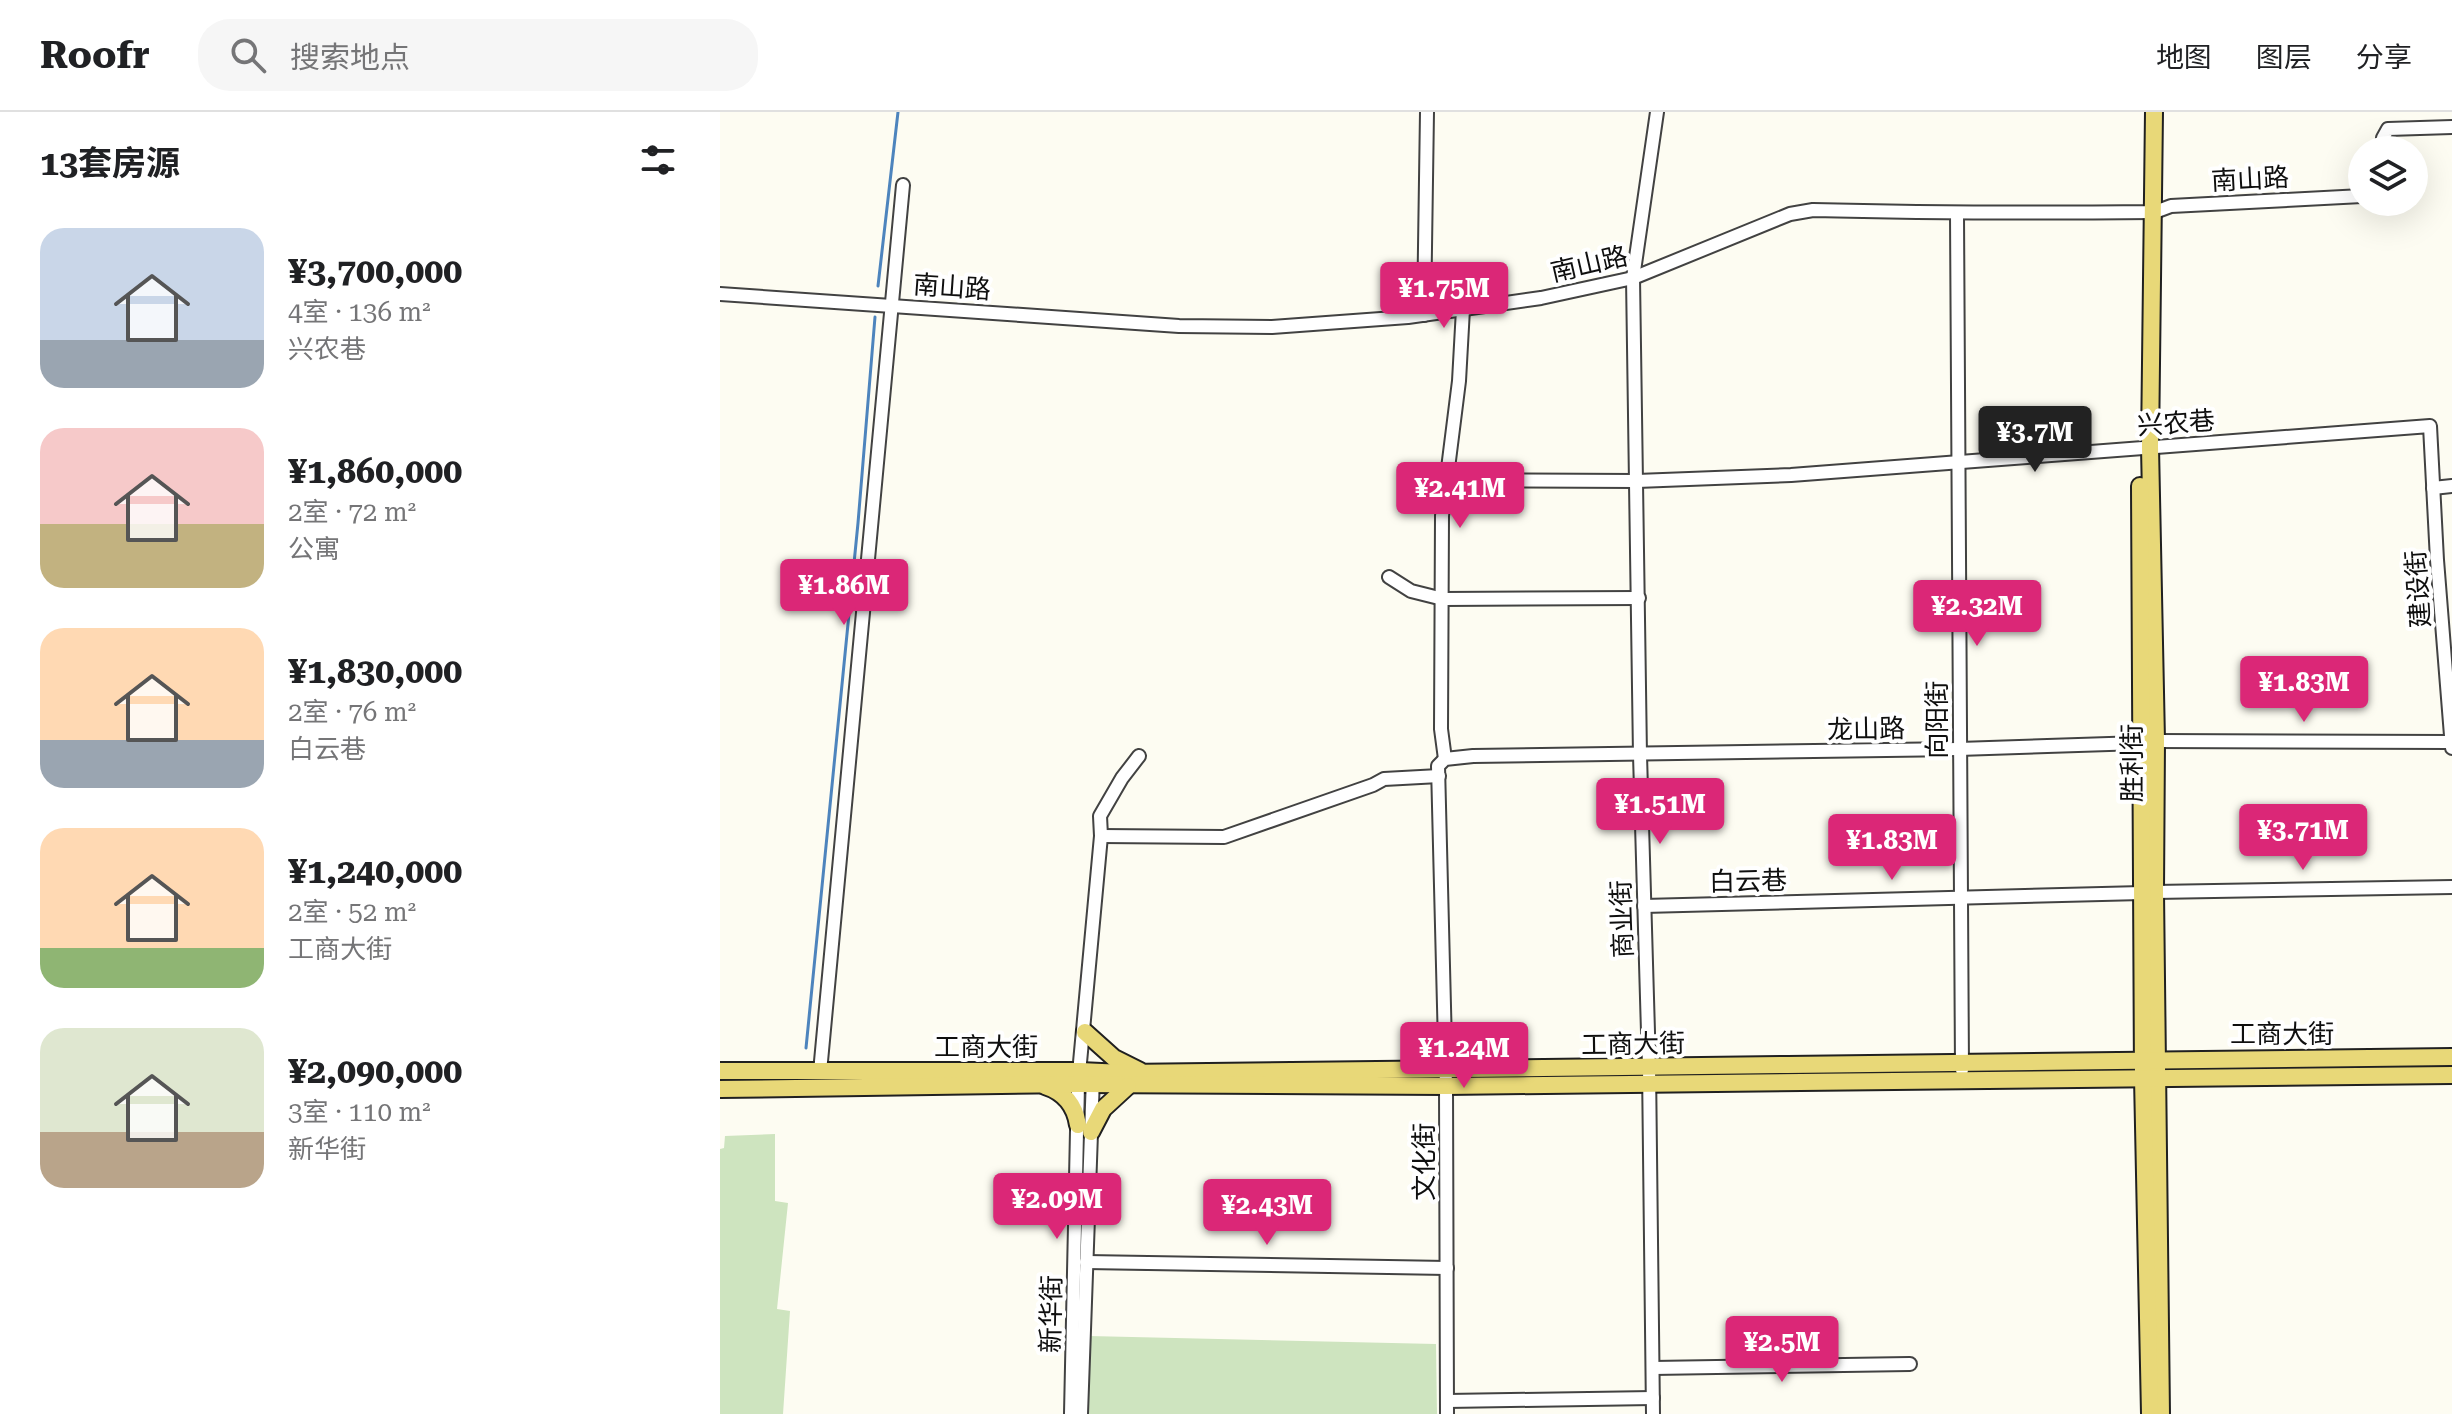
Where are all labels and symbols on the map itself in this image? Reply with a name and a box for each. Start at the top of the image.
street label: 南山路 [2210,162,2290,196]
street label: 南山路 [1548,241,1630,287]
pin: ¥1.75M [1379,262,1509,330]
street label: 南山路 [912,269,992,305]
street label: 兴农巷 [2136,405,2216,441]
pin: ¥3.7M [1979,406,2091,474]
pin: ¥2.41M [1395,462,1525,530]
street label: 建设街 [2400,549,2436,629]
pin: ¥1.86M [779,559,909,627]
pin: ¥2.32M [1912,580,2042,648]
pin: ¥1.83M [2239,656,2369,724]
street label: 向阳街 [1922,681,1952,759]
street label: 龙山路 [1827,713,1905,745]
street label: 胜利街 [2117,724,2147,802]
pin: ¥1.51M [1595,778,1725,846]
pin: ¥3.71M [2238,804,2368,872]
pin: ¥1.83M [1827,814,1957,882]
street label: 白云巷 [1709,865,1787,897]
street label: 商业街 [1606,879,1638,959]
street label: 工商大街 [2230,1019,2334,1049]
pin: ¥1.24M [1399,1022,1529,1090]
street label: 工商大街 [1581,1028,1685,1060]
street label: 工商大街 [934,1032,1038,1062]
street label: 文化街 [1409,1123,1439,1201]
pin: ¥2.09M [992,1173,1122,1241]
pin: ¥2.43M [1202,1179,1332,1247]
street label: 新华街 [1035,1275,1067,1353]
pin: ¥2.5M [1726,1316,1838,1384]

